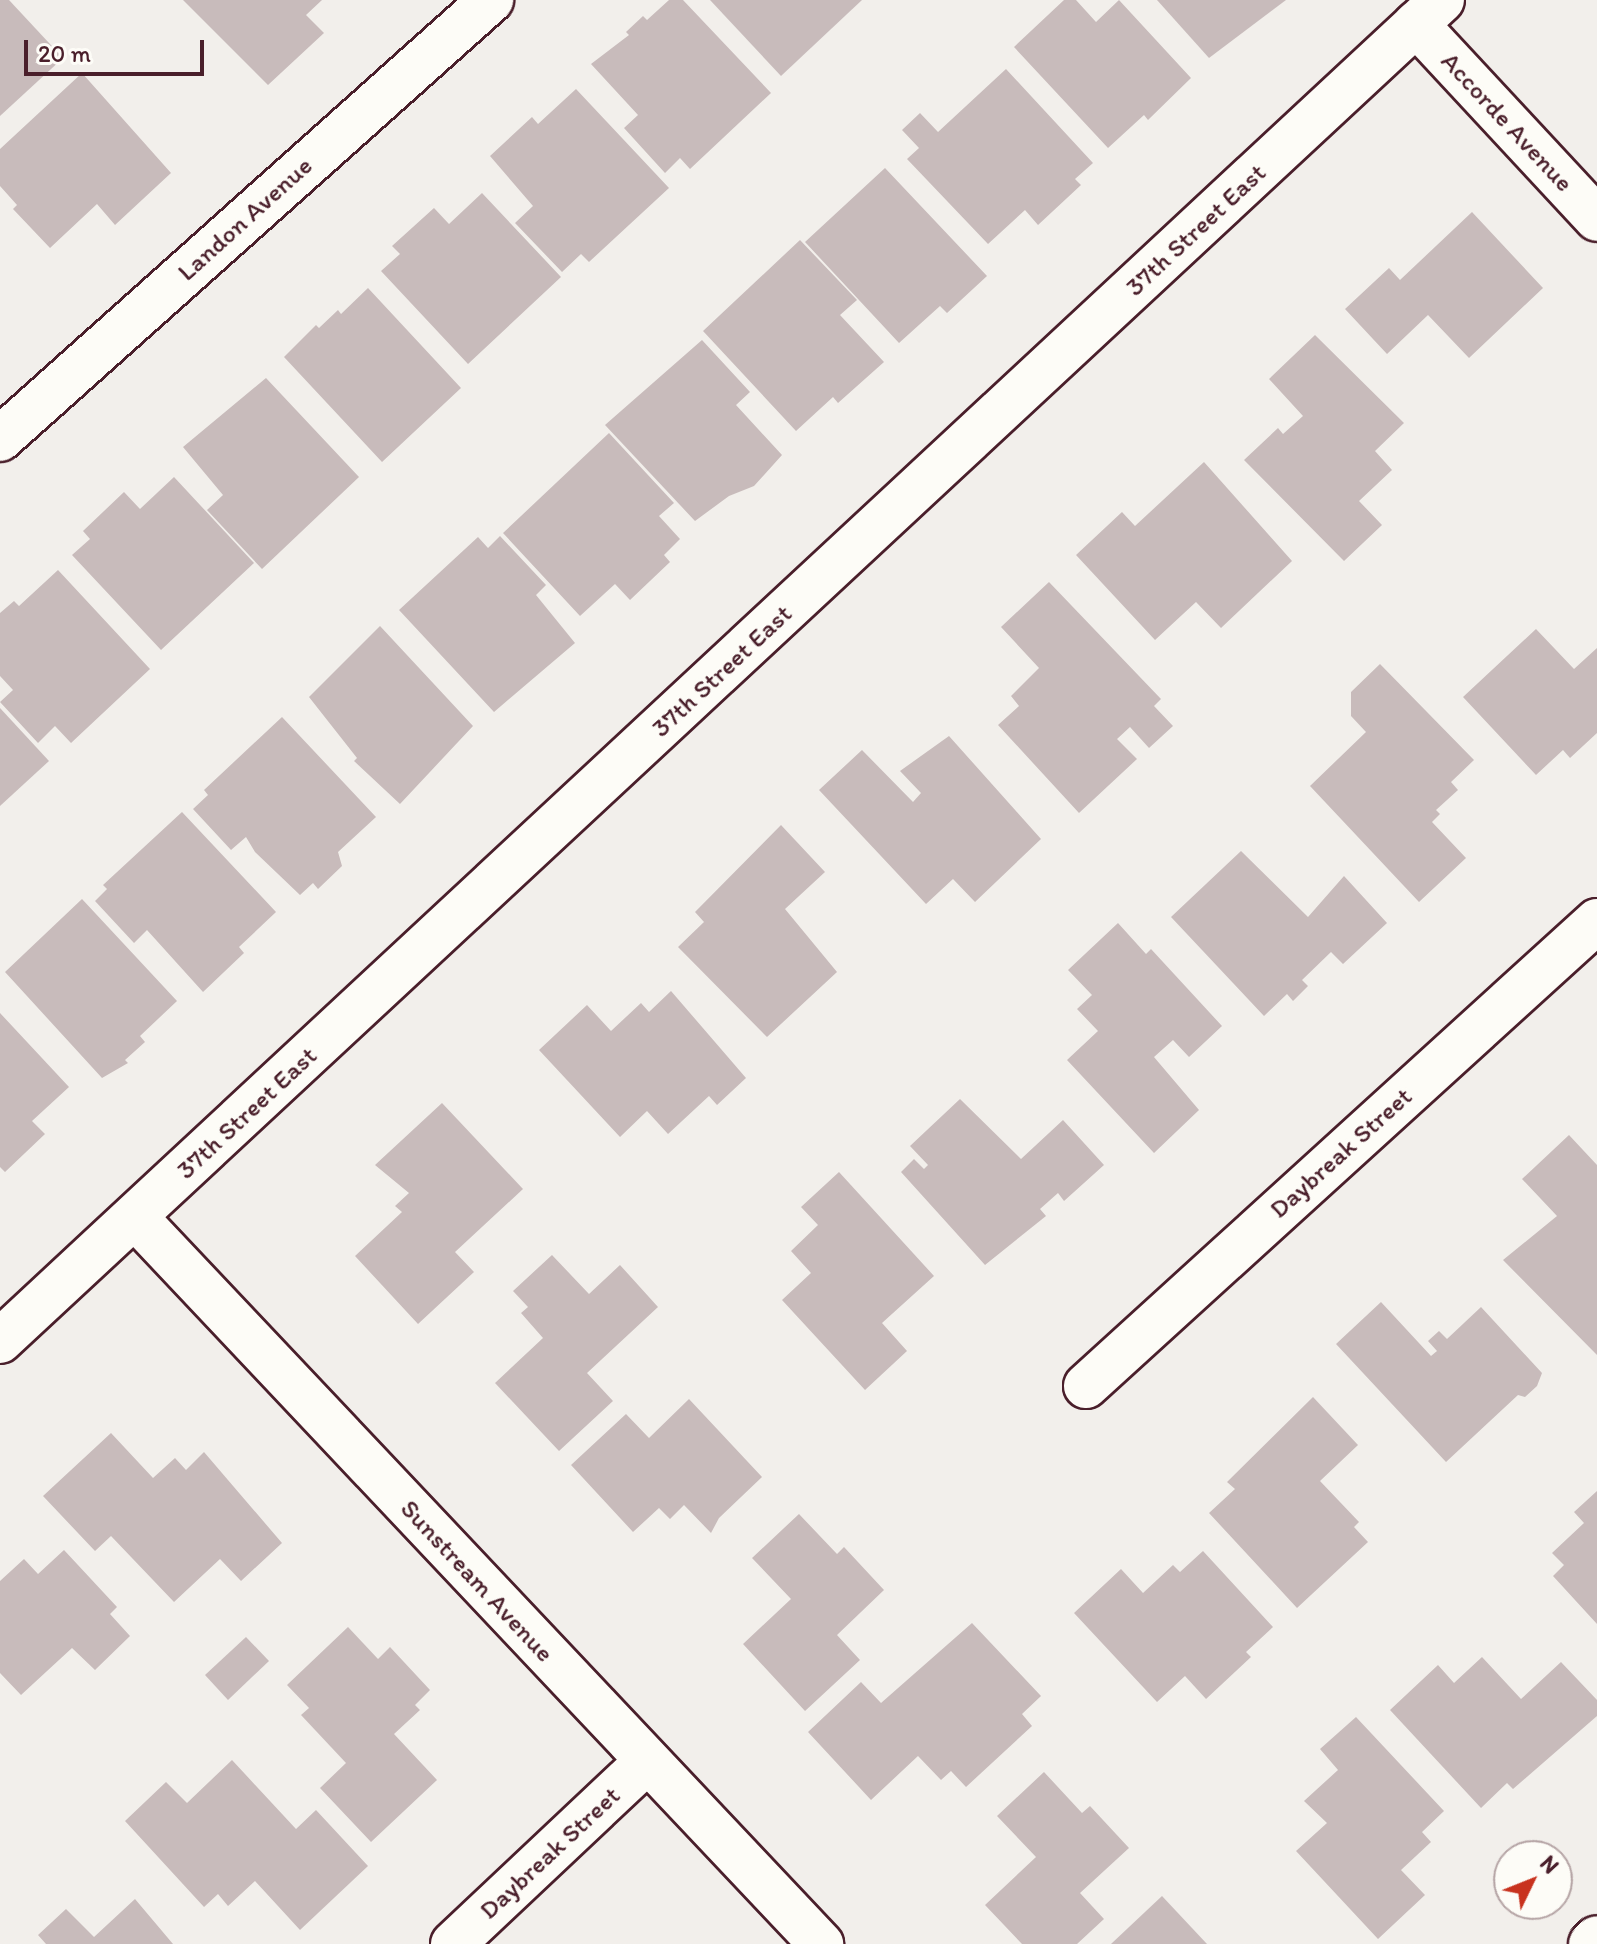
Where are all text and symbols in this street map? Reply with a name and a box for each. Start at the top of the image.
scale bar [28,24,208,74]
text: 20 m [38,39,91,68]
street label: Accorde Avenue [1435,46,1579,198]
street label: Landon Avenue [171,150,319,288]
street label: 37th Street East [1120,157,1272,303]
street label: 37th Street East [646,598,798,744]
street label: 37th Street East [171,1040,323,1186]
street label: Daybreak Street [1264,1081,1418,1225]
street label: Sunstream Avenue [394,1494,560,1668]
street label: Daybreak Street [473,1780,627,1926]
north arrow [1493,1840,1573,1920]
text: N [1535,1850,1564,1879]

